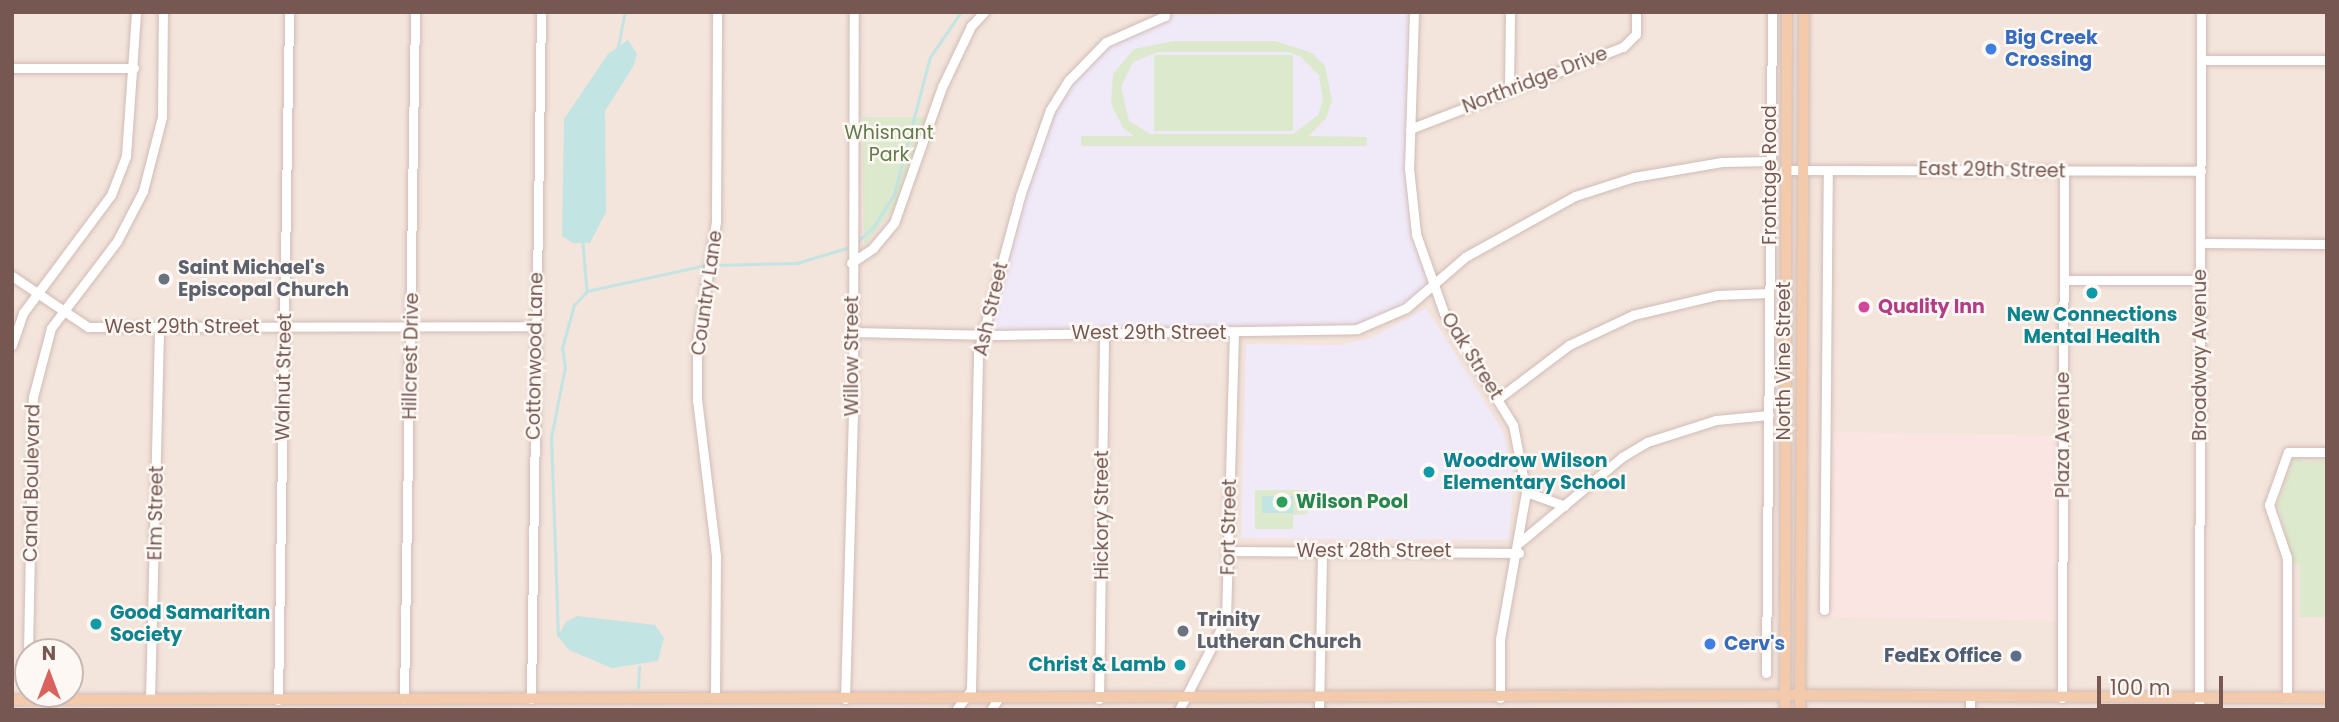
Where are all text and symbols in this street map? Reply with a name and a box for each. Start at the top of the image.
place label: Big Creek Crossing [2005,27,2098,71]
marker: Big Creek Crossing [1983,41,1999,57]
street label: Northridge Drive [1459,42,1611,118]
street label: Frontage Road [1759,105,1781,245]
park label: Whisnant Park [844,122,934,166]
street label: East 29th Street [1918,157,2066,183]
street label: Country Lane [687,229,727,357]
place label: Saint Michael's Episcopal Church [178,257,349,301]
street label: Ash Street [969,260,1013,358]
street label: Broadway Avenue [2189,269,2211,441]
marker: Saint Michael's Episcopal Church [156,271,172,287]
street label: Cottonwood Lane [522,272,548,440]
street label: North Vine Street [1773,282,1795,440]
marker: New Connections Mental Health [2084,285,2100,301]
street label: Hillcrest Drive [398,292,424,420]
street label: Willow Street [841,295,863,417]
place label: Quality Inn [1878,296,1985,318]
marker: Quality Inn [1856,299,1872,315]
place label: New Connections Mental Health [2007,304,2177,348]
street label: Oak Street [1436,308,1508,404]
street label: Walnut Street [271,313,297,441]
street label: West 29th Street [105,316,259,338]
street label: West 29th Street [1072,322,1226,344]
street label: Plaza Avenue [2052,372,2074,498]
street label: Canal Boulevard [19,404,45,562]
street label: Hickory Street [1091,450,1113,580]
place label: Woodrow Wilson Elementary School [1443,450,1626,494]
marker: Woodrow Wilson Elementary School [1421,464,1437,480]
street label: Elm Street [144,465,168,561]
street label: Fort Street [1217,479,1241,575]
place label: Wilson Pool [1296,491,1408,513]
marker: Wilson Pool [1274,494,1290,510]
street label: West 28th Street [1297,540,1451,562]
place label: Good Samaritan Society [110,602,270,646]
place label: Trinity Lutheran Church [1197,609,1361,653]
marker: Good Samaritan Society [88,616,104,632]
marker: Trinity Lutheran Church [1175,623,1191,639]
place label: Cerv's [1724,633,1785,655]
marker: Cerv's [1702,636,1718,652]
north arrow [14,638,84,708]
text: N [42,640,56,667]
place label: FedEx Office [1884,645,2002,667]
marker: FedEx Office [2008,648,2024,664]
place label: Christ & Lamb [1028,654,1166,676]
marker: Christ & Lamb [1172,657,1188,673]
scale bar [2101,662,2227,706]
text: 100 m [2110,673,2170,702]

